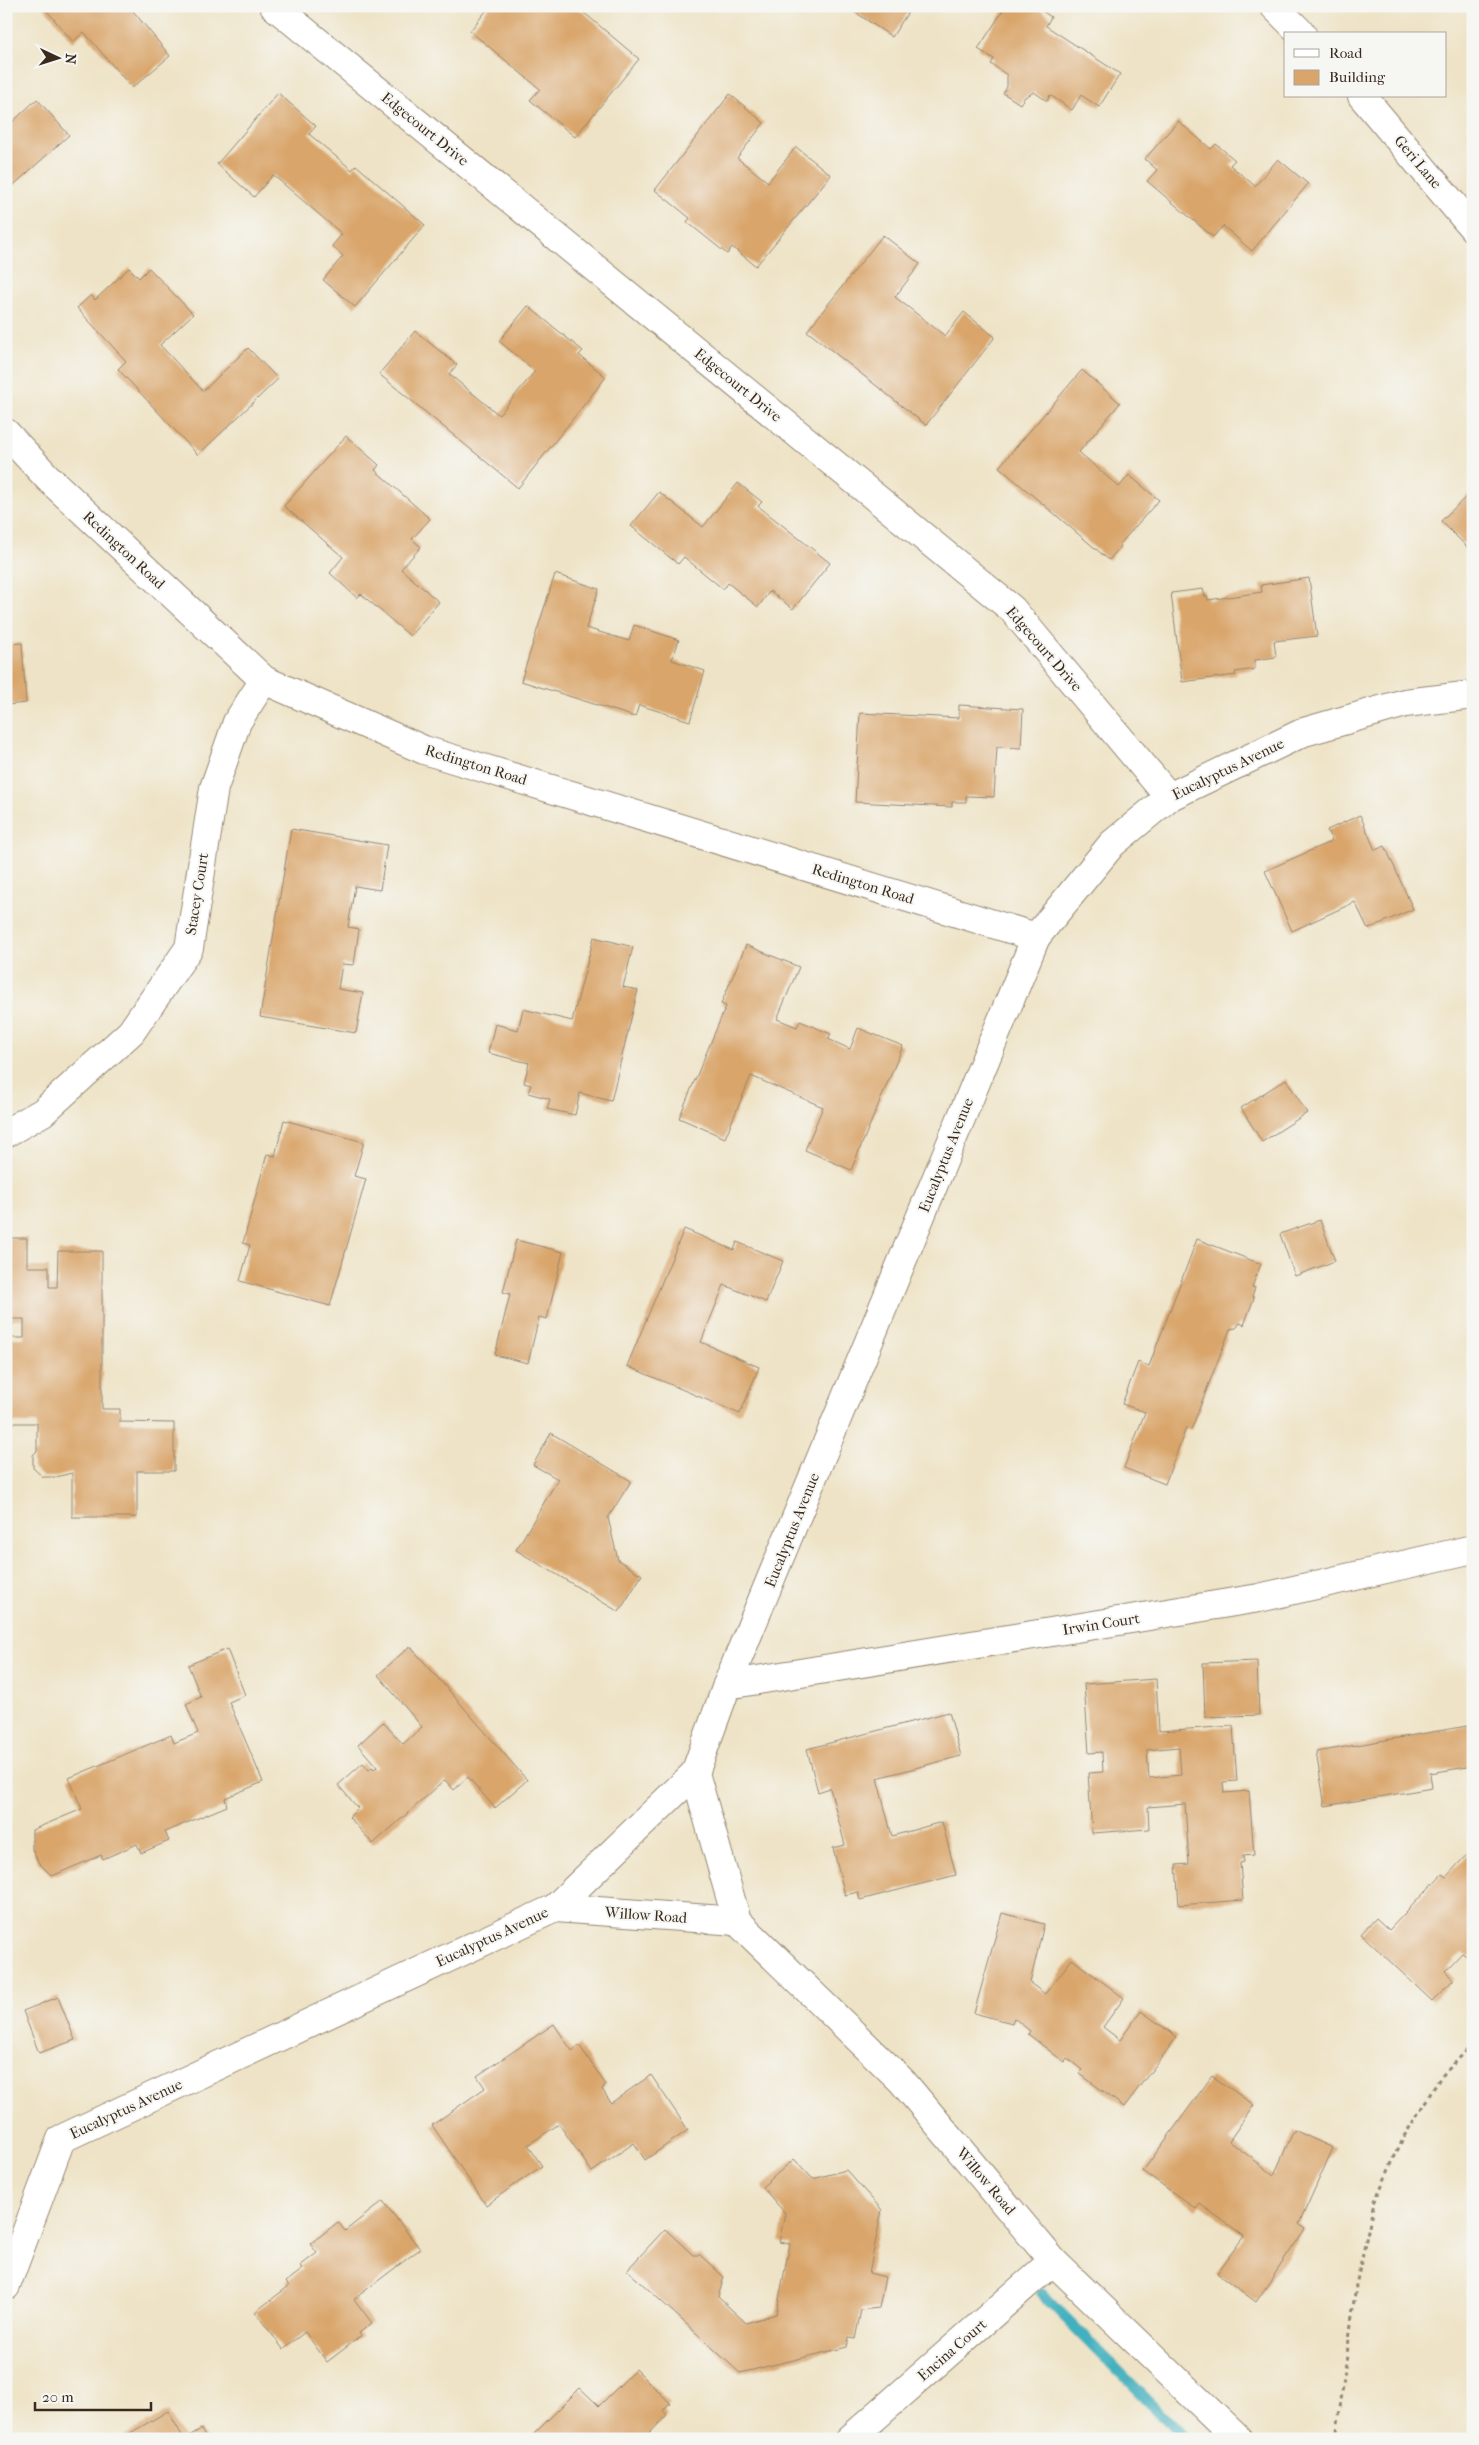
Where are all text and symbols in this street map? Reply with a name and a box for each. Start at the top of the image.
north arrow [32,32,82,82]
legend [1284,32,1446,98]
text: Road [1329,44,1363,62]
text: N [62,53,79,65]
text: Building [1329,68,1386,86]
street label: Edgecourt Drive [378,88,473,170]
street label: Geri Lane [1390,132,1446,193]
street label: Edgecourt Drive [691,344,786,426]
street label: Redington Road [79,507,169,593]
street label: Edgecourt Drive [1002,603,1086,696]
street label: Eucalyptus Avenue [1169,734,1287,804]
street label: Redington Road [423,741,530,789]
street label: Stacey Court [182,851,212,936]
street label: Redington Road [810,860,917,908]
street label: Eucalyptus Avenue [915,1094,977,1215]
street label: Eucalyptus Avenue [761,1469,823,1590]
street label: Irwin Court [1061,1609,1141,1639]
street label: Eucalyptus Avenue [433,1903,552,1971]
street label: Willow Road [603,1903,689,1927]
street label: Eucalyptus Avenue [67,2075,186,2143]
street label: Willow Road [952,2143,1020,2219]
street label: Encina Court [914,2315,991,2385]
scale bar [35,2380,151,2412]
text: 20 m [42,2388,74,2406]

